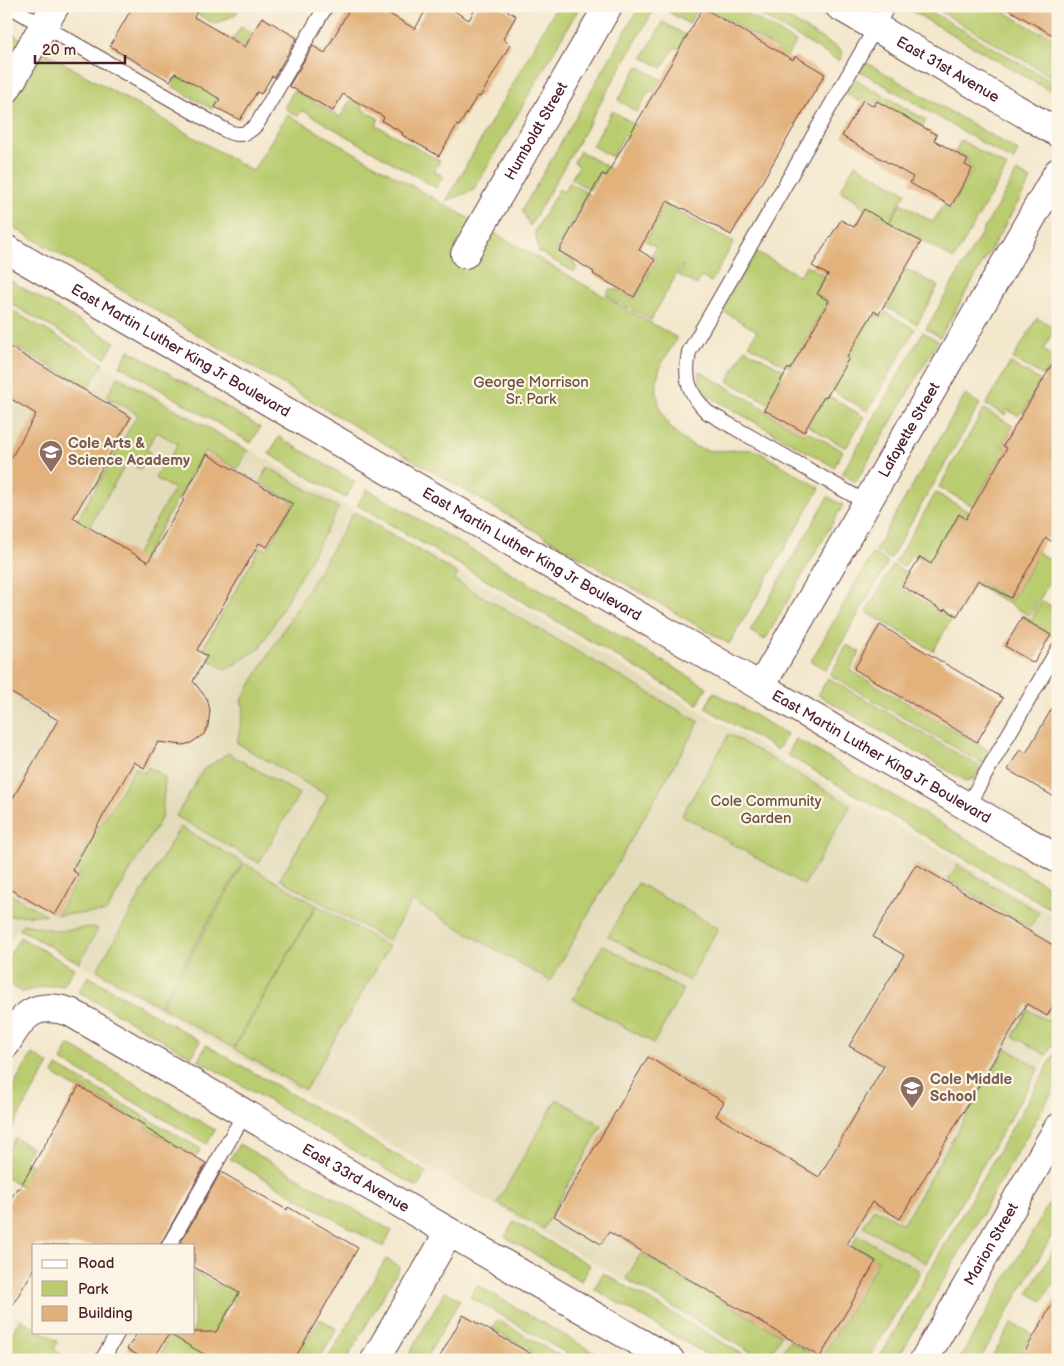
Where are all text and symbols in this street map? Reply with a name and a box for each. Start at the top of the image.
scale bar [35,32,125,64]
street label: East 31st Avenue [893,32,1003,107]
text: 20 m [42,41,76,60]
street label: Humboldt Street [500,78,572,184]
street label: East Martin Luther King Jr Boulevard [68,279,294,421]
park label: George Morrison Sr. Park [473,373,589,409]
street label: Lafayette Street [874,378,944,481]
place label: Cole Arts & Science Academy [68,434,190,470]
school or university icon: Cole Arts & Science Academy [38,439,64,473]
street label: East Martin Luther King Jr Boulevard [419,483,645,625]
street label: East Martin Luther King Jr Boulevard [769,686,994,828]
park label: Cole Community Garden [710,792,822,828]
place label: Cole Middle School [930,1070,1013,1106]
school or university icon: Cole Middle School [899,1075,925,1109]
street label: East 33rd Avenue [299,1139,413,1216]
street label: Marion Street [960,1199,1023,1289]
legend [32,1244,195,1334]
text: Road [78,1254,114,1273]
text: Park [78,1280,109,1299]
text: Building [78,1304,133,1323]

